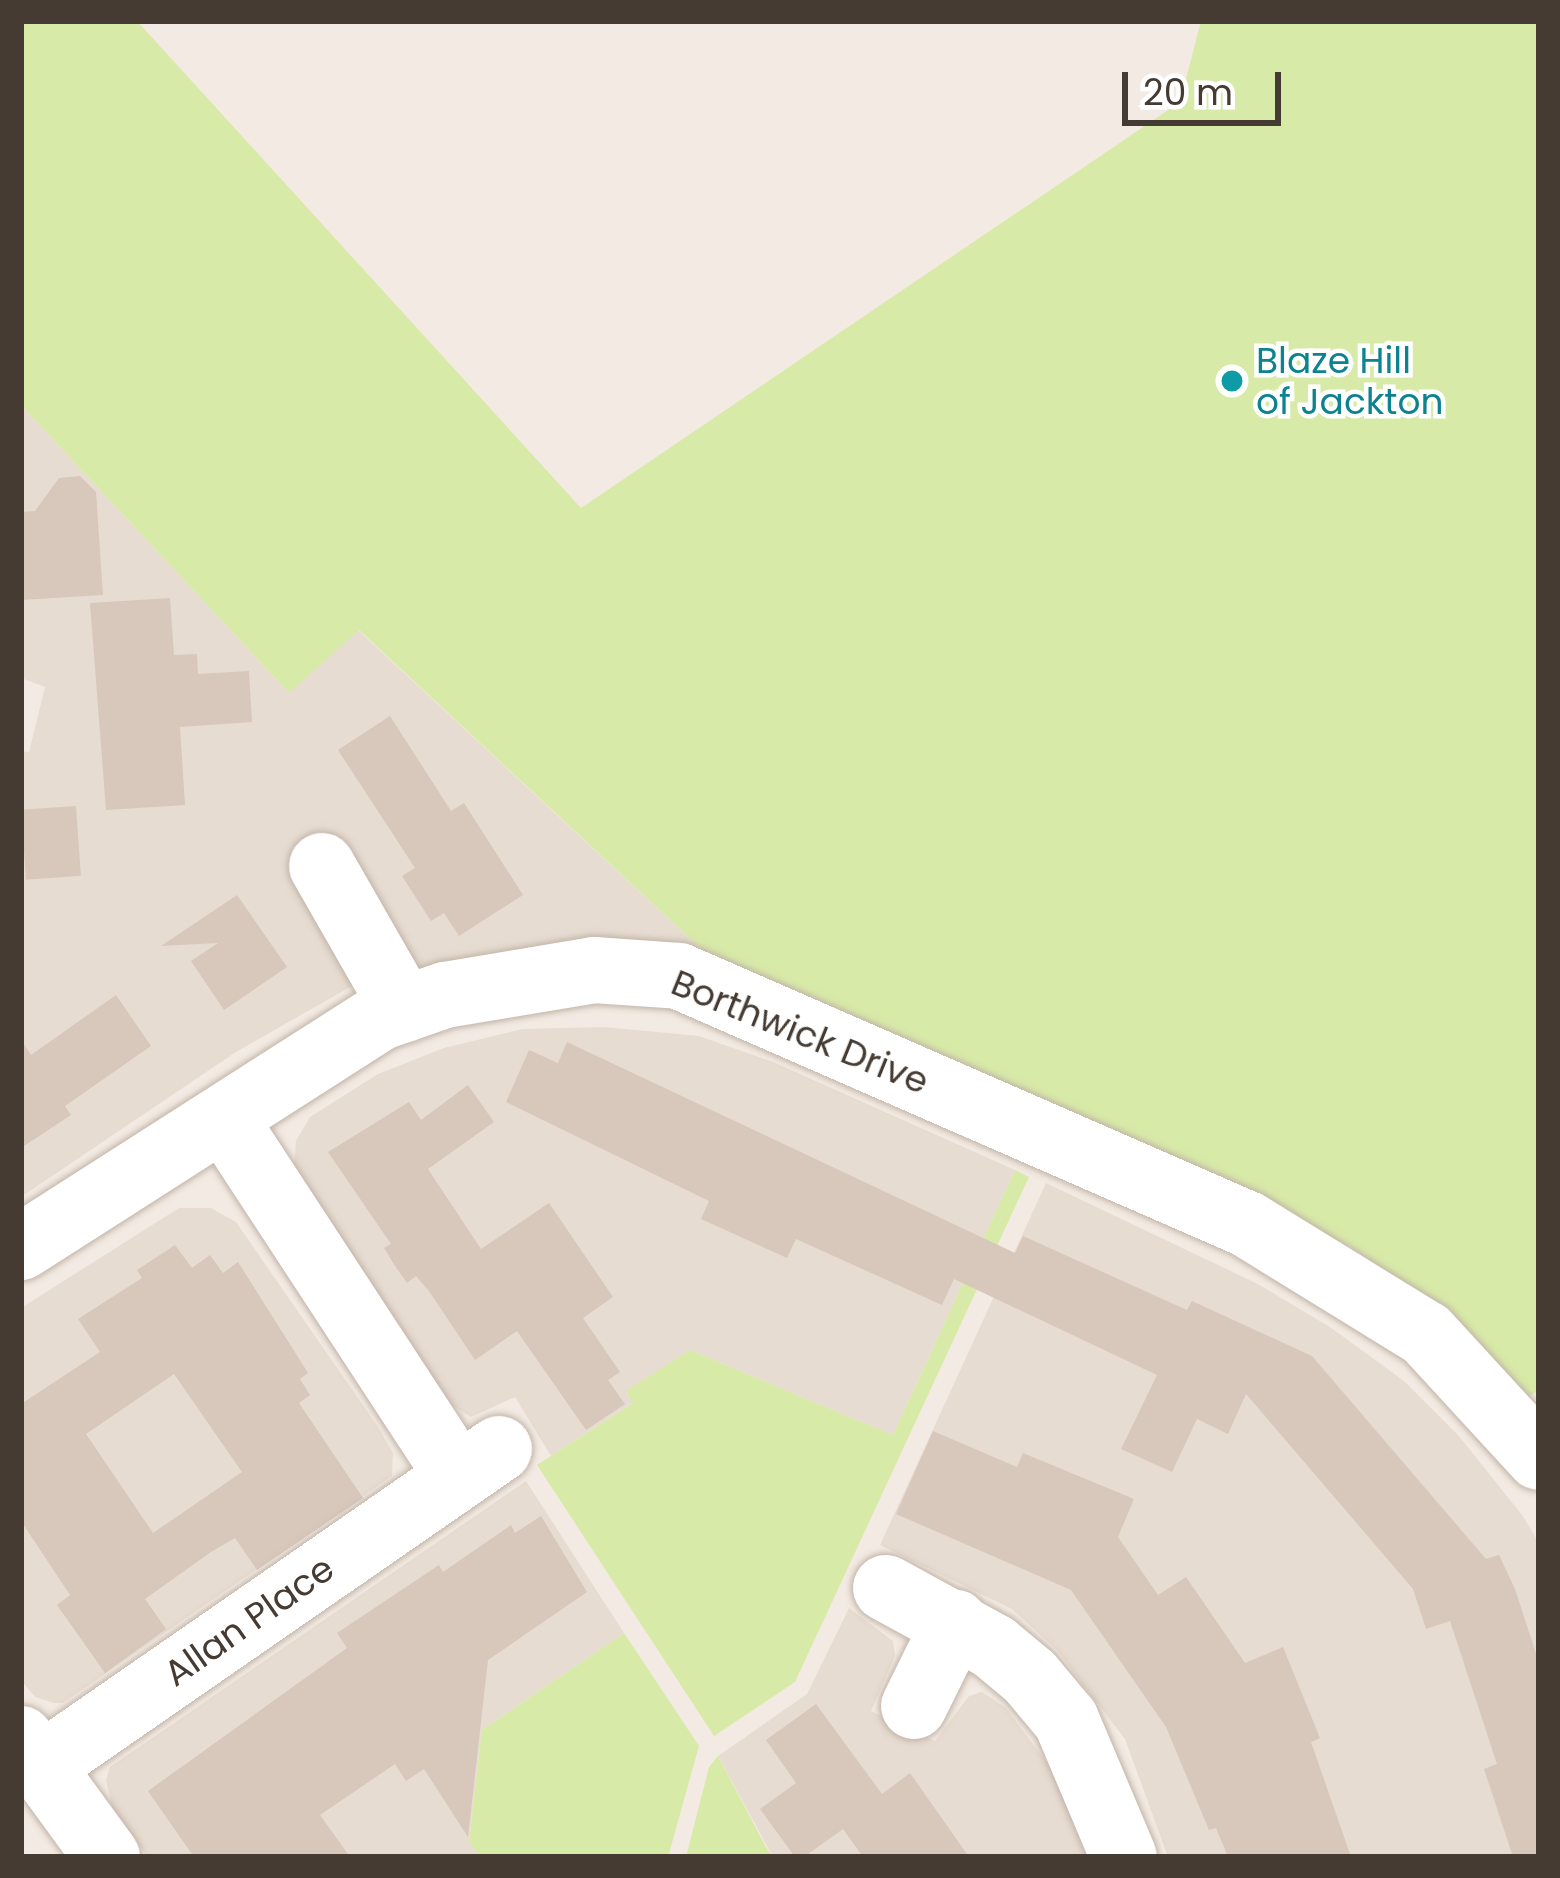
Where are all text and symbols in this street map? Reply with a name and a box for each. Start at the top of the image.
scale bar [1128,48,1287,122]
text: 20 m [1143,67,1233,118]
place label: Blaze Hill of Jackton [1256,338,1443,423]
marker: Blaze Hill of Jackton [1219,368,1245,394]
street label: Borthwick Drive [665,961,935,1103]
street label: Allan Place [156,1547,342,1695]

